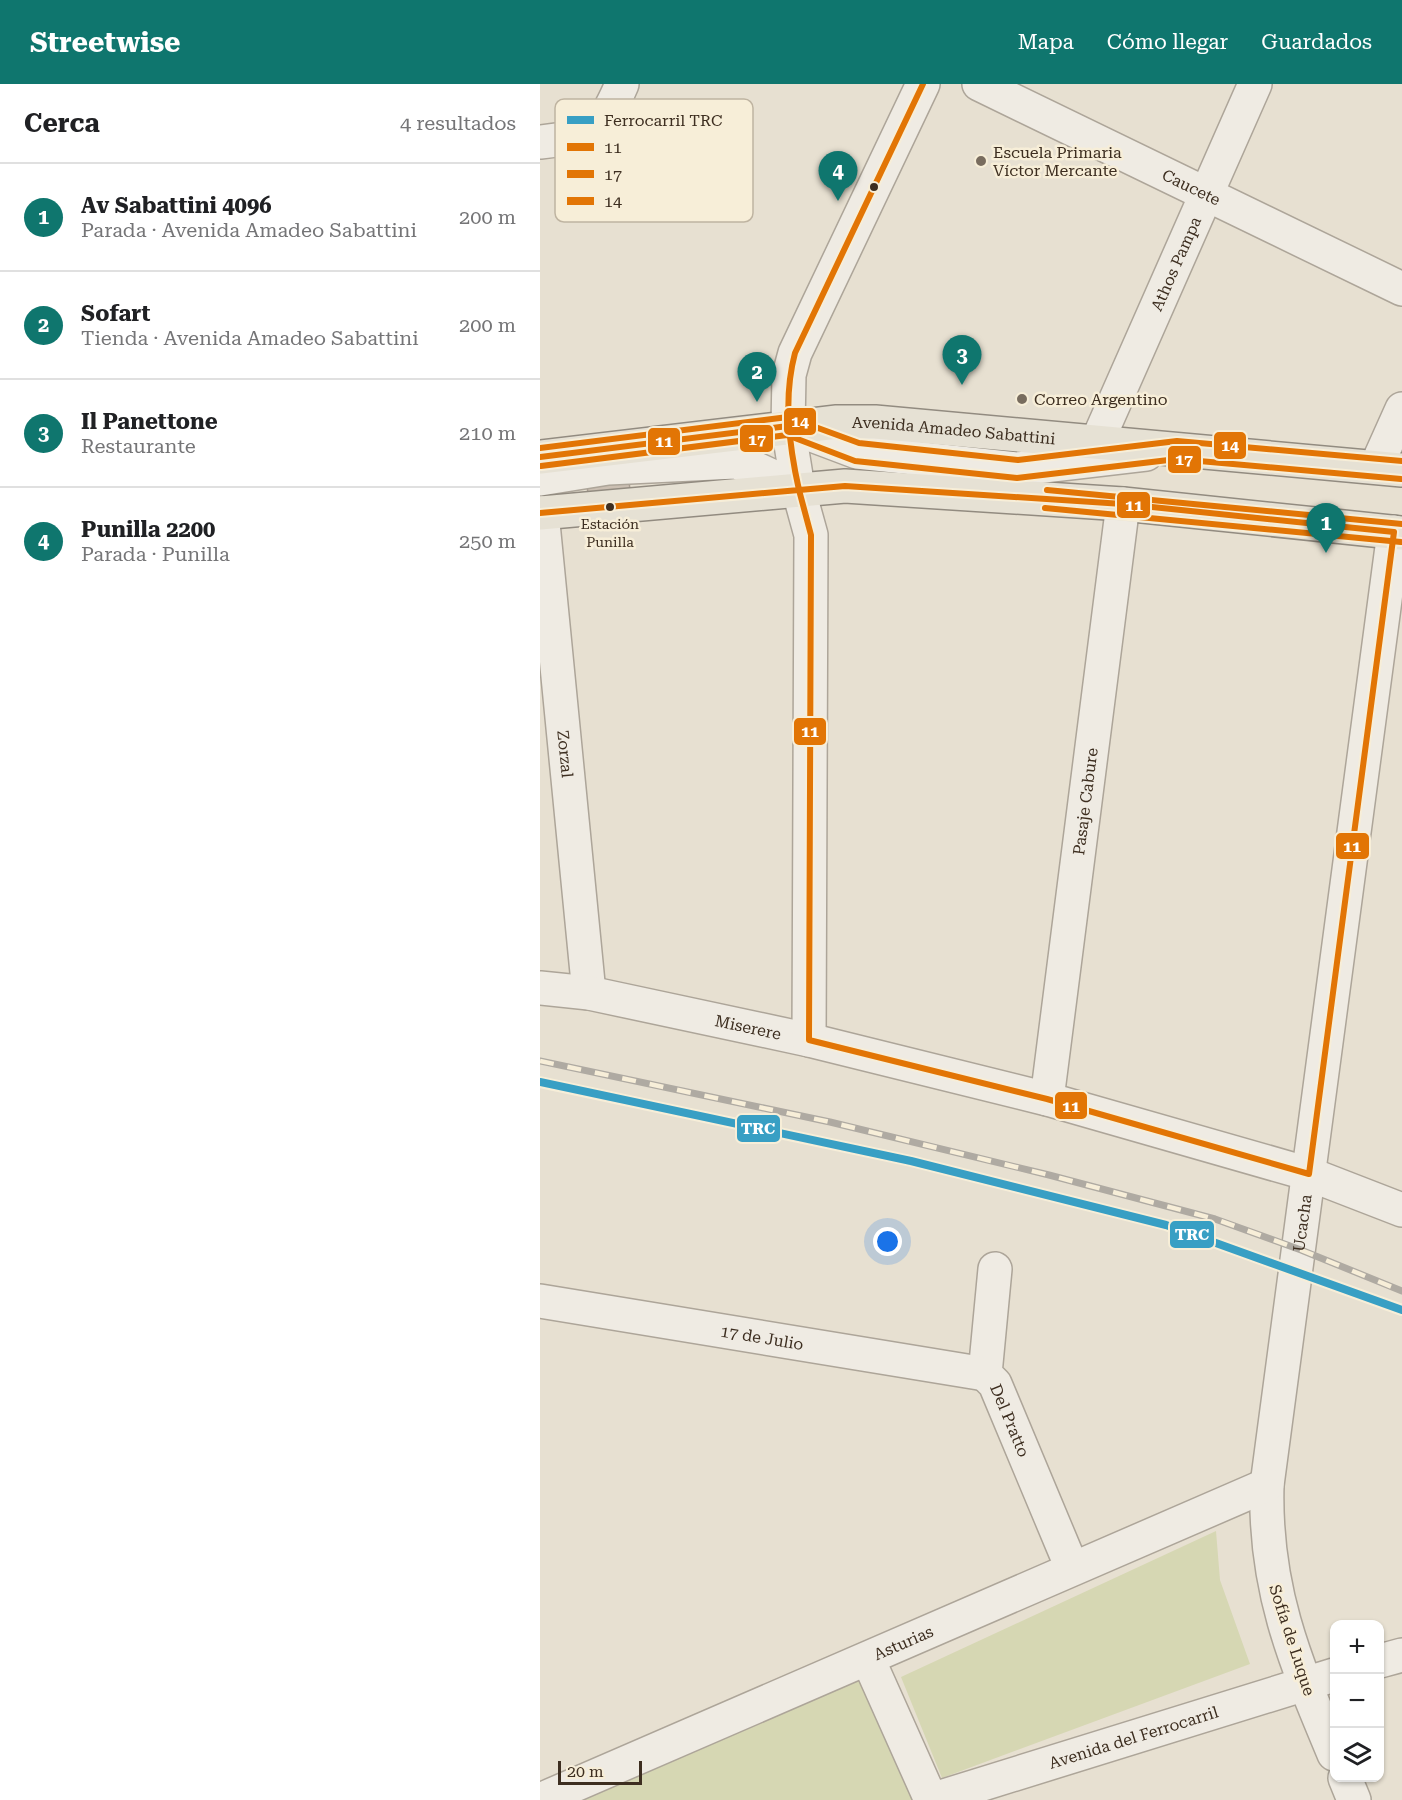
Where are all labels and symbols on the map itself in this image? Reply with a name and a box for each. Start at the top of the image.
legend [555,99,753,222]
text: Ferrocarril TRC [604,111,723,130]
text: 11 [604,138,622,157]
place label: Escuela Primaria Víctor Mercante [993,143,1122,180]
pin: 4 [818,152,858,201]
marker: Escuela Primaria Víctor Mercante [974,154,988,168]
text: 17 [604,165,622,184]
street label: Caucete [1159,165,1224,209]
unlabelled marker [868,181,880,193]
text: 14 [604,192,622,211]
street label: Athos Pampa [1147,213,1205,314]
pin: 3 [942,336,982,385]
pin: 2 [738,352,776,402]
place label: Correo Argentino [1034,390,1168,409]
marker: Correo Argentino [1015,392,1029,406]
line badge: 14 [783,407,817,436]
text: 14 [791,412,809,431]
street label: Avenida Amadeo Sabattini [852,412,1056,448]
line badge: 17 [739,424,774,453]
line badge: 11 [647,427,681,456]
text: 17 [748,430,766,449]
line badge: 14 [1213,431,1247,460]
text: 11 [655,432,673,451]
text: 14 [1221,436,1239,455]
line badge: 17 [1167,445,1202,474]
text: 17 [1175,450,1193,469]
line badge: 11 [1116,491,1151,519]
text: 11 [1125,496,1143,515]
marker: Estación Punilla [604,501,616,513]
pin: 1 [1306,504,1346,553]
place label: Estación Punilla [581,516,639,550]
line badge: 11 [793,717,827,746]
text: 11 [801,722,819,741]
street label: Zorzal [554,729,577,779]
street label: Pasaje Cabure [1069,746,1101,856]
line badge: 11 [1335,832,1370,860]
text: 11 [1343,837,1361,856]
street label: Miserere [713,1011,783,1043]
line badge: 11 [1054,1091,1088,1120]
text: 11 [1062,1097,1080,1116]
line badge: TRC [736,1114,781,1143]
text: TRC [741,1119,775,1138]
street label: Ucacha [1289,1193,1315,1253]
line badge: TRC [1169,1220,1215,1249]
text: TRC [1175,1225,1209,1244]
your location [873,1227,902,1256]
street label: 17 de Julio [719,1321,805,1354]
street label: Del Pratto [987,1381,1034,1460]
street label: Sofía de Luque [1265,1582,1319,1698]
street label: Asturias [871,1621,936,1664]
street label: Avenida del Ferrocarril [1047,1702,1220,1772]
scale bar [558,1758,642,1786]

